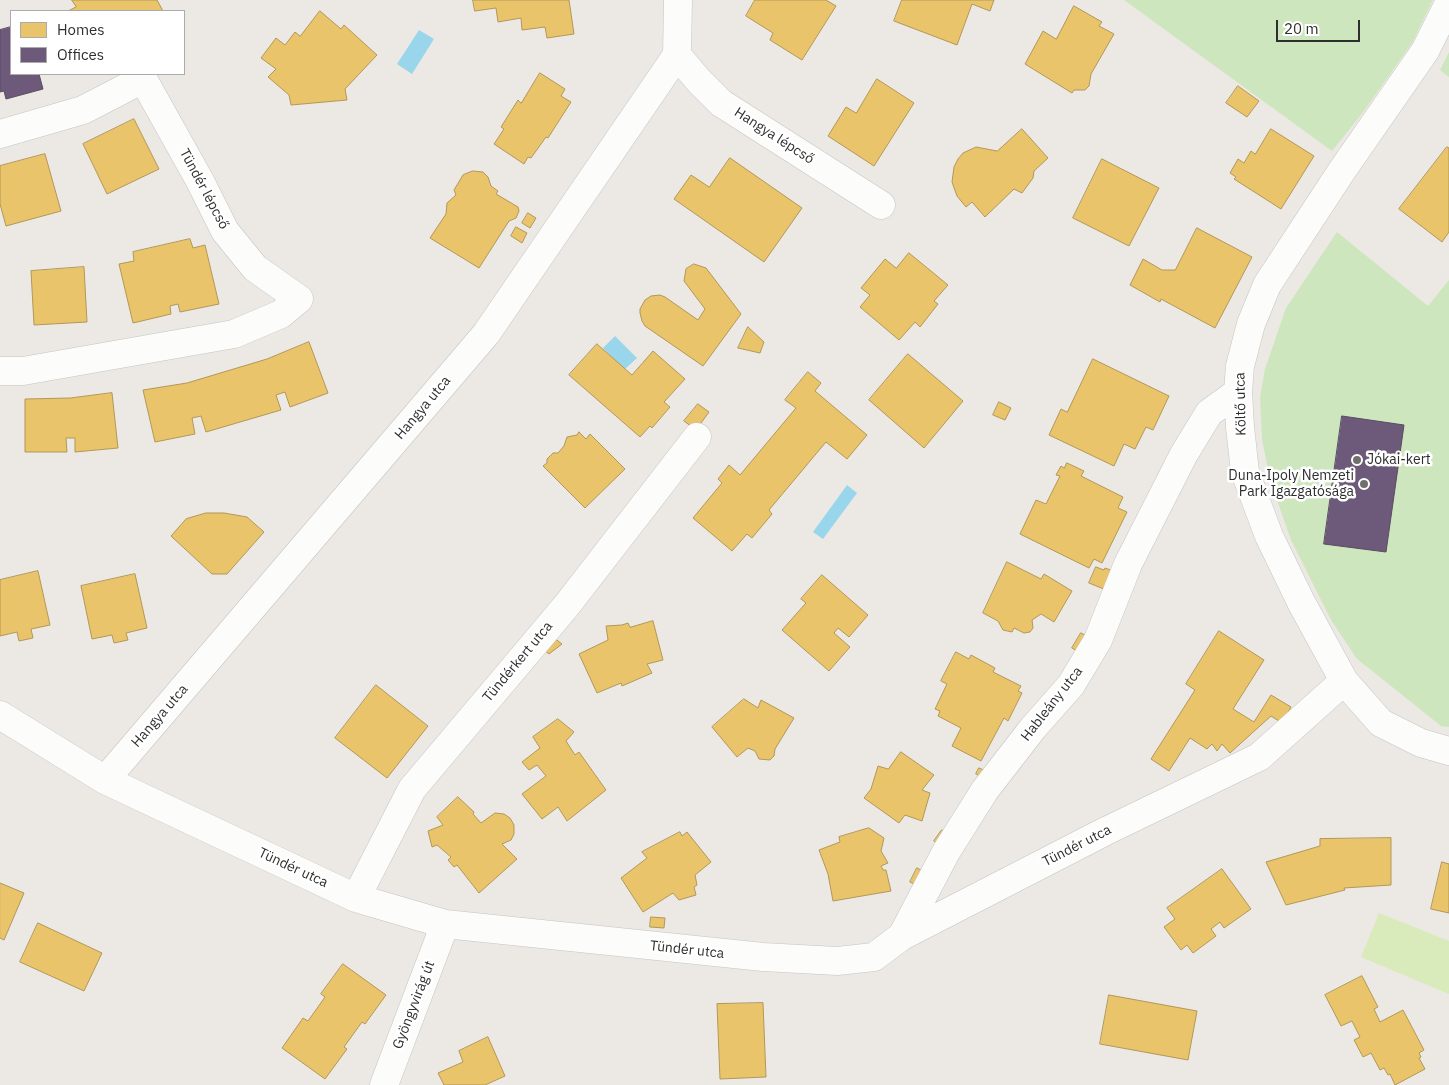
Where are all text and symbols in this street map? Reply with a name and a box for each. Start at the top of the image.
legend [10,10,185,75]
scale bar [1279,10,1363,42]
text: 20 m [1284,19,1319,38]
text: Homes [57,20,105,39]
text: Offices [57,45,104,64]
street label: Hangya lépcső [731,104,817,168]
street label: Tündér lépcső [176,146,232,232]
street label: Költő utca [1232,372,1250,436]
street label: Hangya utca [392,373,454,443]
place label: Jókai-kert [1367,452,1431,468]
marker: Jókai-kert [1351,454,1363,466]
place label: Duna-Ipoly Nemzeti Park Igazgatósága [1228,468,1354,501]
marker: Duna-Ipoly Nemzeti Park Igazgatósága [1358,478,1370,490]
street label: Tündérkert utca [480,618,556,706]
street label: Hableány utca [1018,663,1086,745]
street label: Hangya utca [128,681,192,751]
street label: Tündér utca [1040,822,1114,870]
street label: Tündér utca [256,845,330,891]
street label: Tündér utca [649,938,725,962]
street label: Gyöngyvirág út [389,958,439,1052]

